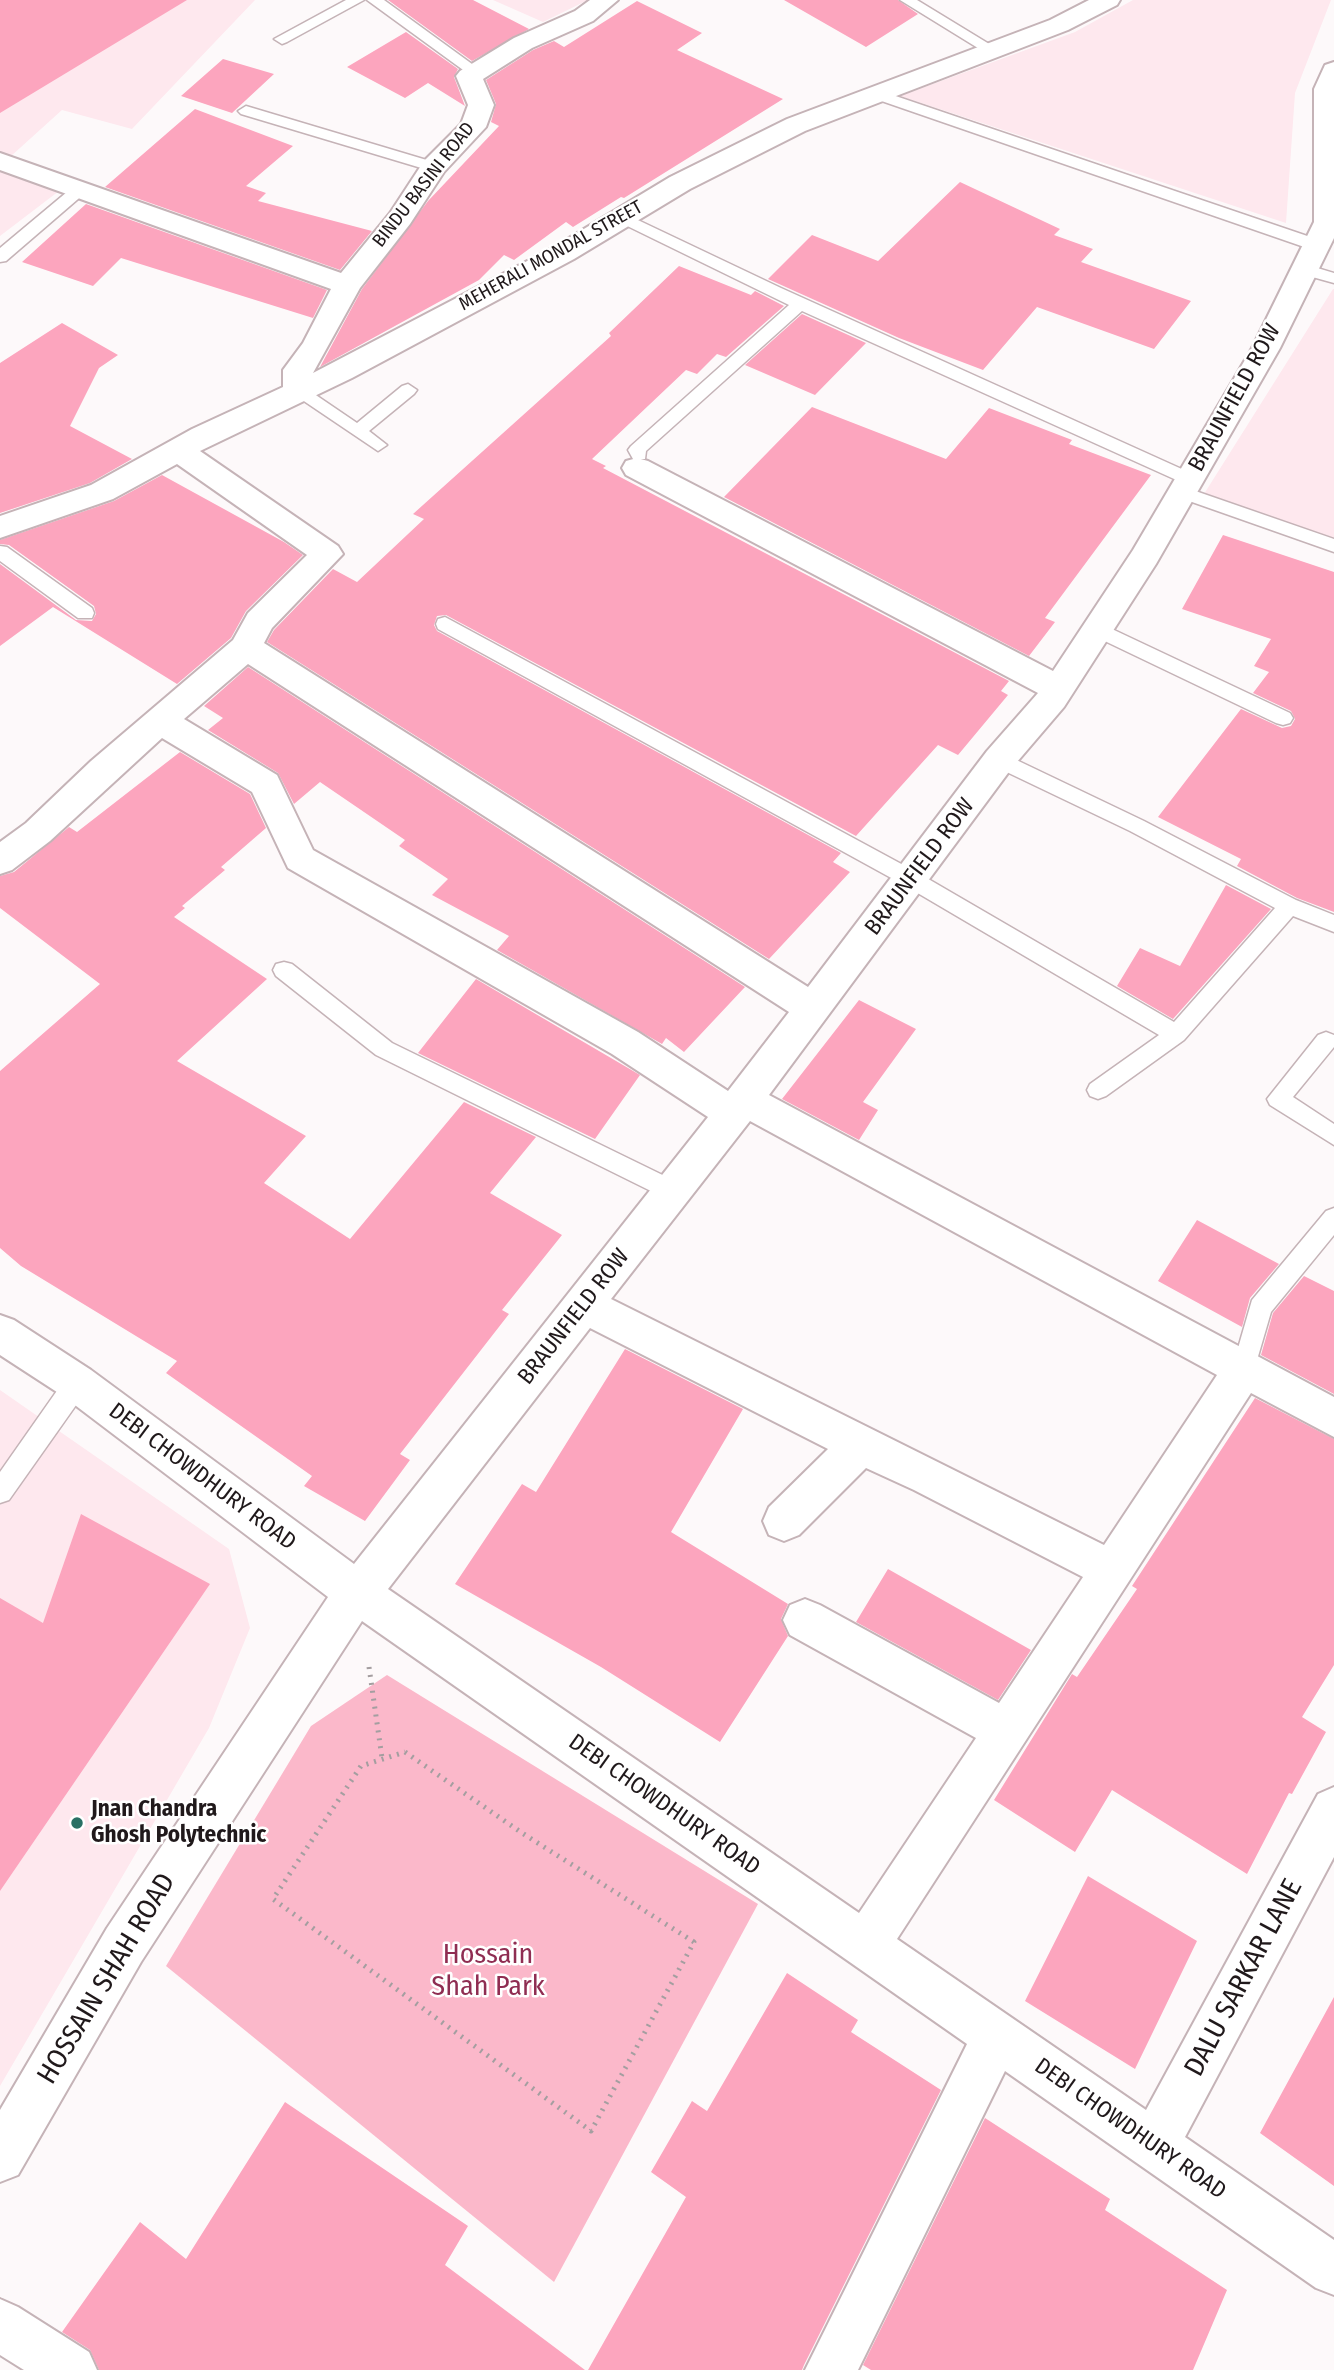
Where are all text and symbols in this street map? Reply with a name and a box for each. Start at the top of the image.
street label: BINDU BASINI ROAD [368,118,480,252]
street label: MEHERALI MONDAL STREET [455,196,647,316]
street label: BRAUNFIELD ROW [1183,319,1287,477]
street label: BRAUNFIELD ROW [860,793,980,941]
street label: BRAUNFIELD ROW [513,1244,635,1390]
street label: DEBI CHOWDHURY ROAD [103,1398,301,1556]
street label: DEBI CHOWDHURY ROAD [563,1729,765,1881]
place label: Jnan Chandra Ghosh Polytechnic [91,1796,266,1850]
marker: Jnan Chandra Ghosh Polytechnic [69,1815,85,1831]
street label: HOSSAIN SHAH ROAD [31,1868,183,2090]
street label: DALU SARKAR LANE [1178,1874,1310,2082]
park label: Hossain Shah Park [431,1938,545,2004]
street label: DEBI CHOWDHURY ROAD [1029,2053,1231,2205]

